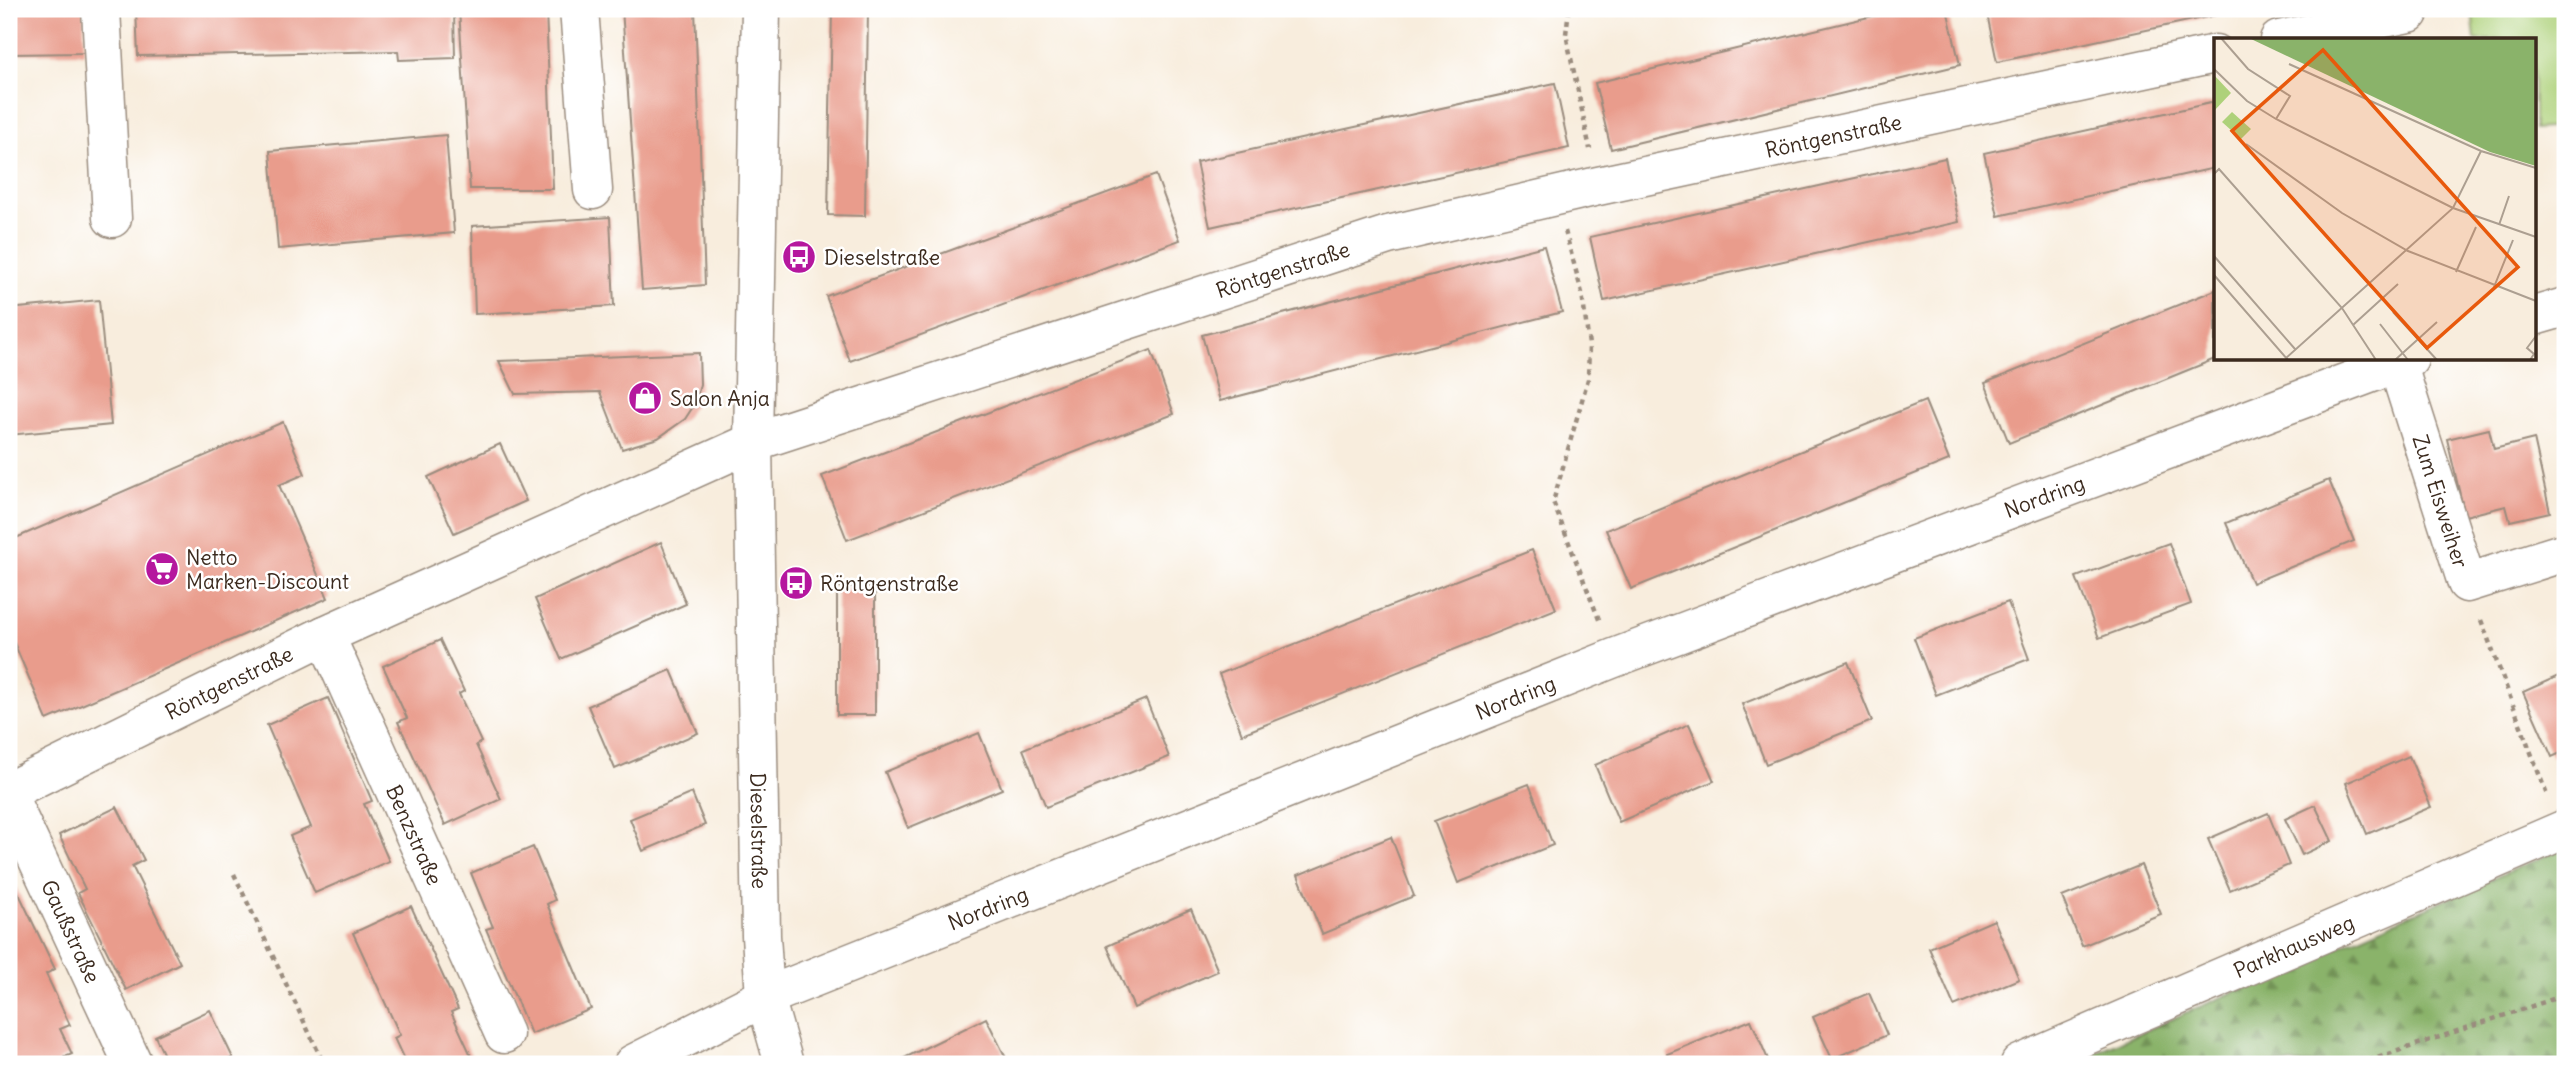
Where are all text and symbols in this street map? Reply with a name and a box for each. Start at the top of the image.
inset map [2214,38,2536,360]
street label: Röntgenstraße [1762,108,1904,163]
street label: Röntgenstraße [1212,235,1353,304]
bus stop icon: Dieselstraße [780,238,818,276]
place label: Dieselstraße [824,244,940,271]
shop icon: Salon Anja [626,379,664,417]
place label: Salon Anja [670,385,770,412]
street label: Zum Eisweiher [2407,431,2475,572]
street label: Nordring [2000,469,2088,524]
place label: Netto Marken-Discount [186,544,349,595]
supermarket icon: Netto Marken-Discount [143,550,181,588]
bus stop icon: Röntgenstraße [777,564,815,602]
place label: Röntgenstraße [820,570,959,597]
street label: Röntgenstraße [160,640,297,725]
street label: Nordring [1471,669,1559,726]
street label: Dieselstraße [745,773,774,889]
street label: Benzstraße [380,780,449,889]
street label: Gaußstraße [36,875,107,987]
street label: Nordring [944,880,1032,936]
street label: Parkhausweg [2229,908,2358,984]

